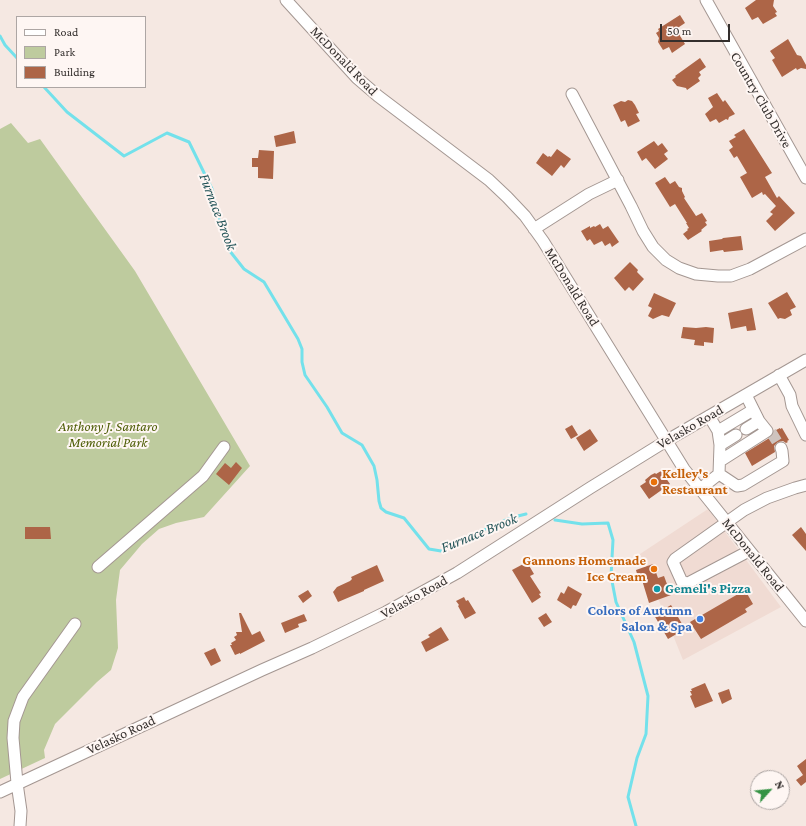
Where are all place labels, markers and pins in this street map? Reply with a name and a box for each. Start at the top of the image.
place label: Kelley's Restaurant [662,466,727,498]
marker: Kelley's Restaurant [649,477,659,487]
place label: Gannons Homemade Ice Cream [522,553,646,586]
marker: Gannons Homemade Ice Cream [649,564,659,574]
place label: Gemeli's Pizza [665,581,751,597]
marker: Gemeli's Pizza [652,584,662,594]
place label: Colors of Autumn Salon & Spa [588,603,692,636]
marker: Colors of Autumn Salon & Spa [695,614,705,624]

